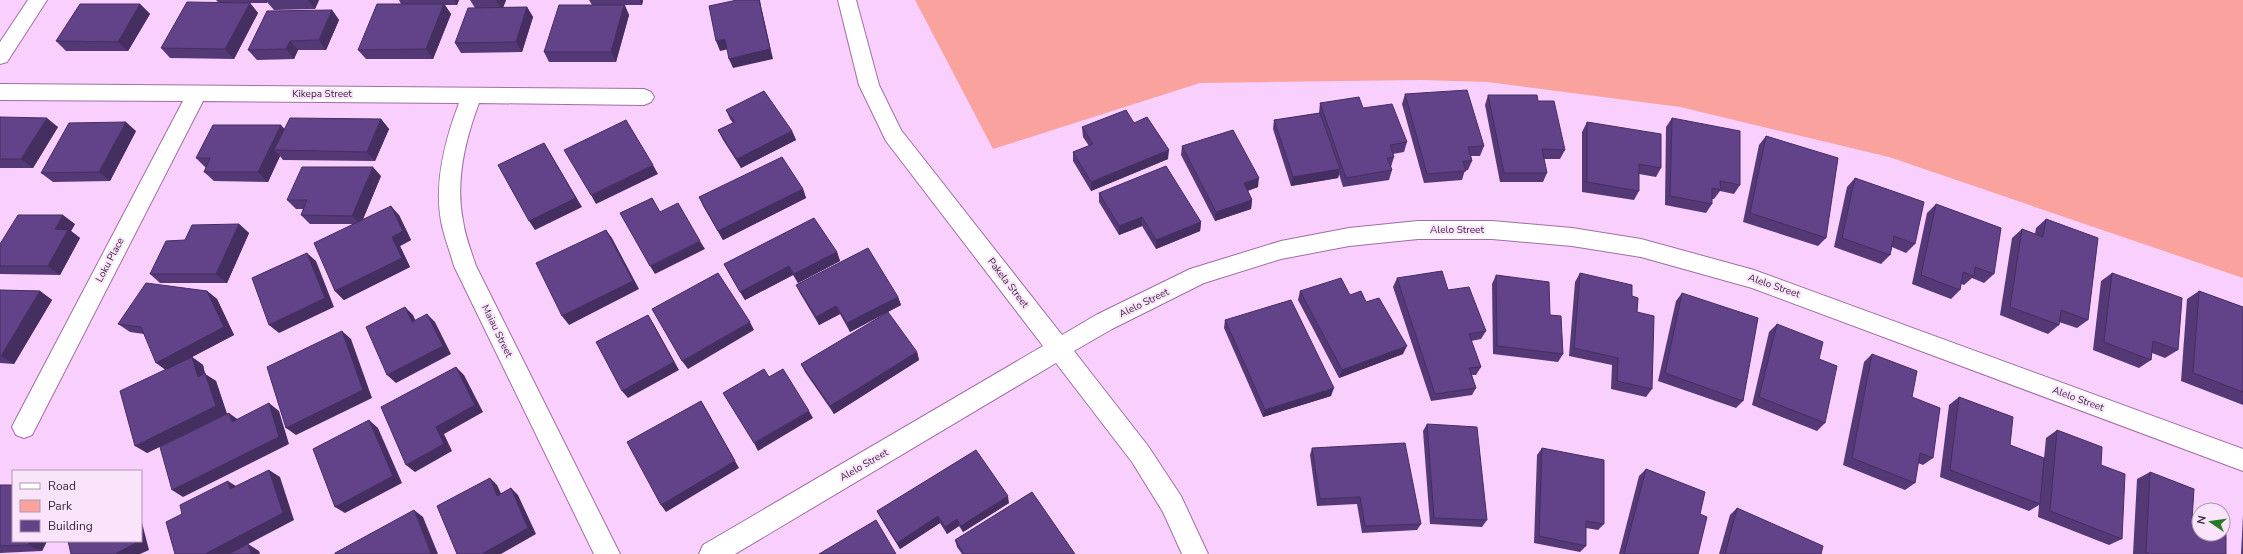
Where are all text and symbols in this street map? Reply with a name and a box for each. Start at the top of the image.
street label: Kikepa Street [292,87,352,101]
street label: Alelo Street [1430,223,1484,237]
street label: Loku Place [92,235,128,285]
street label: Pakela Street [984,255,1032,311]
street label: Alelo Street [1746,271,1802,302]
street label: Alelo Street [1117,285,1172,321]
street label: Maiau Street [478,302,516,360]
street label: Alelo Street [2050,383,2106,415]
street label: Alelo Street [837,445,891,485]
legend [12,470,142,542]
text: Road [48,478,76,494]
text: Park [48,498,73,514]
north arrow [2191,502,2231,542]
text: N [2194,514,2210,526]
text: Building [48,518,93,534]

